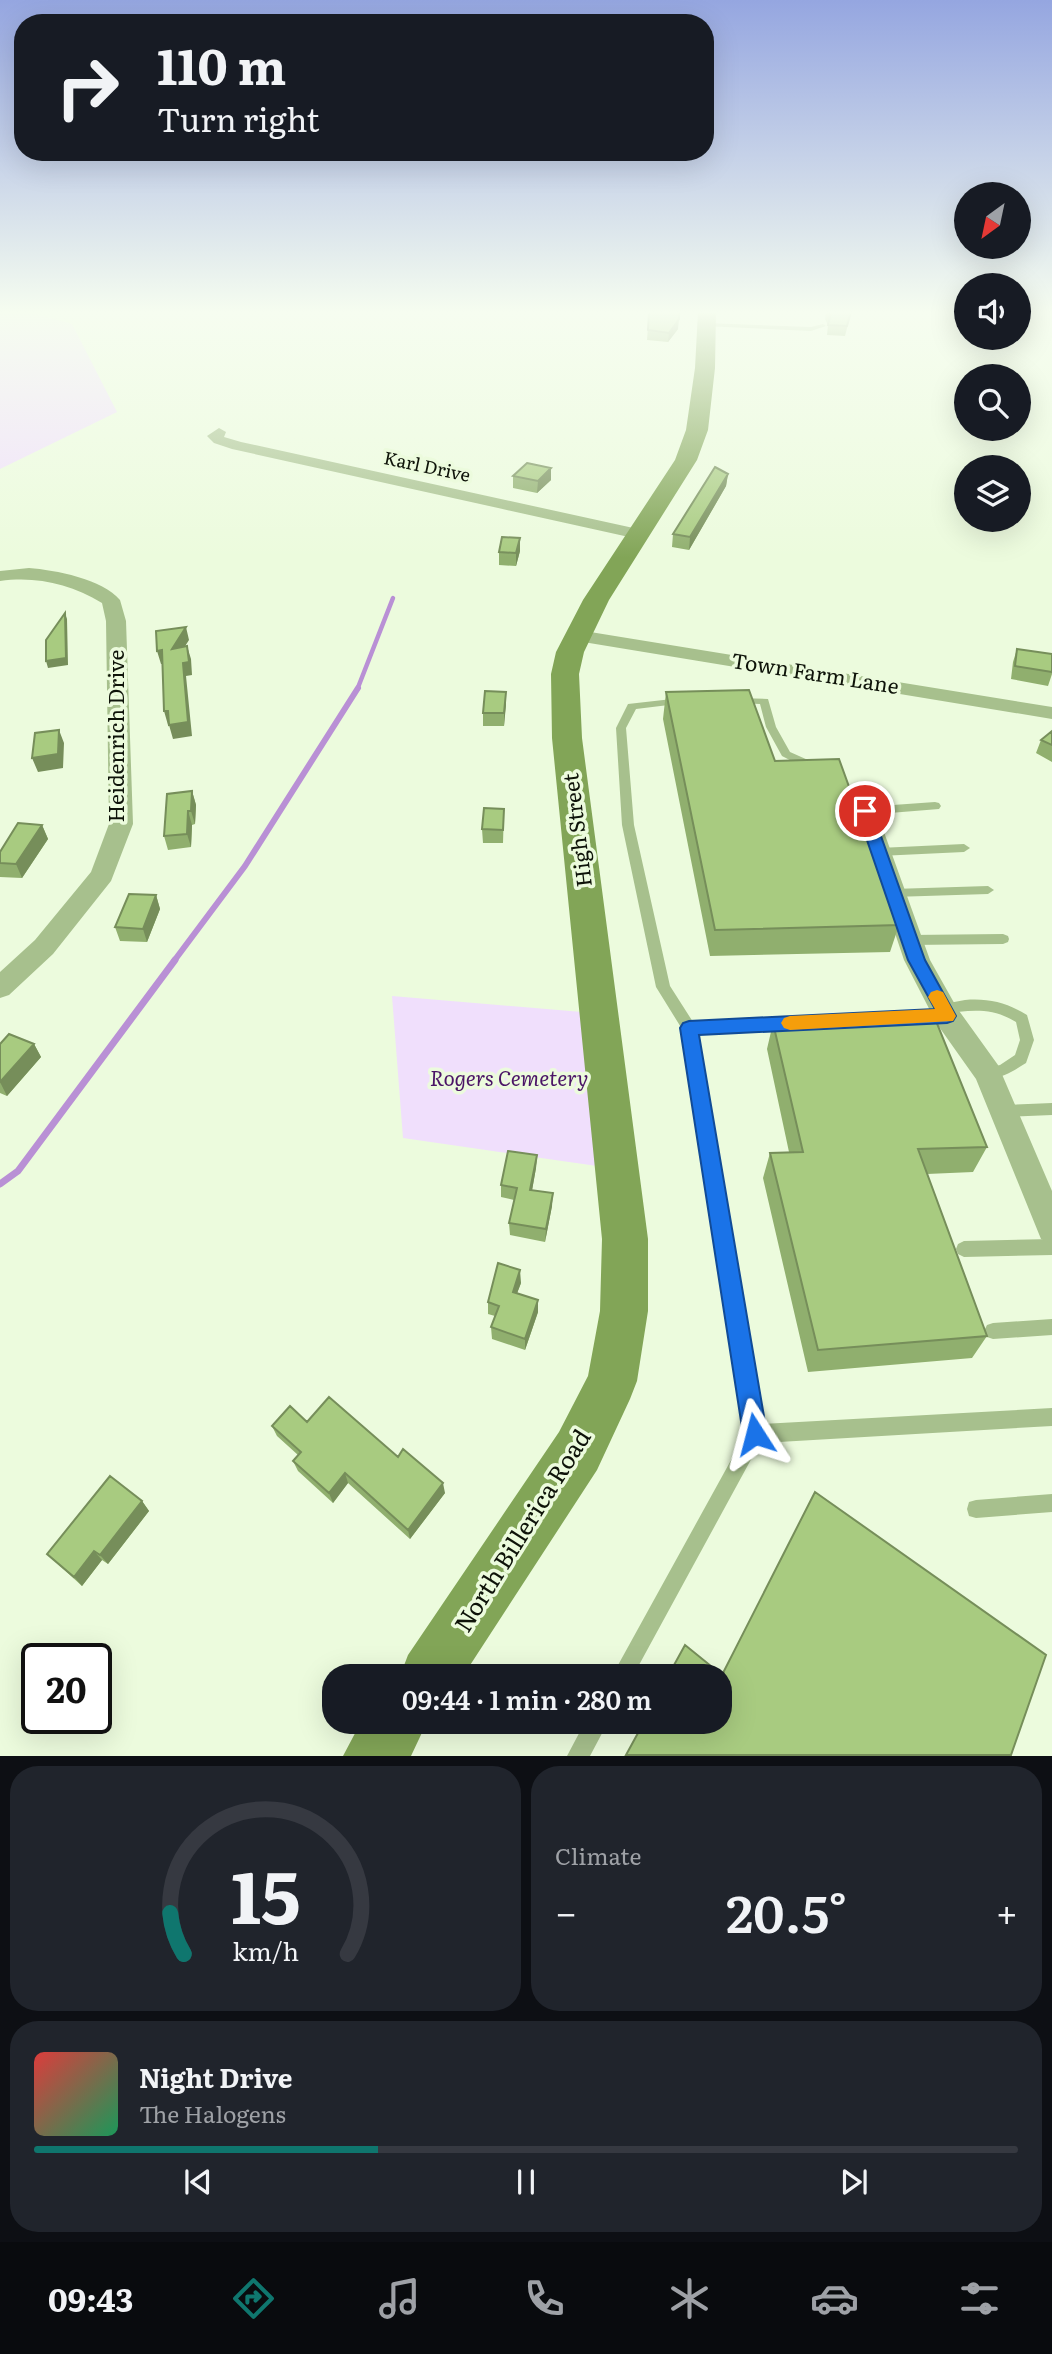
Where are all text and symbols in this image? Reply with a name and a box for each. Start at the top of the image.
text: 110 m [157,27,286,100]
icon: right [42,42,133,133]
text: Turn right [157,94,319,142]
north arrow [954,182,1031,259]
map controls [954,182,1031,532]
button: sound [954,273,1031,350]
button: search [954,364,1031,441]
street label: Karl Drive [382,443,473,488]
button: layers [954,455,1031,532]
street label: Town Farm Lane [729,643,901,700]
street label: Heidenrich Drive [99,649,130,822]
street label: High Street [553,771,598,889]
pin [835,781,895,841]
icon: arrive [846,792,884,830]
park label: Rogers Cemetery [430,1061,588,1092]
position arrow [718,1397,792,1471]
street label: North Billerica Road [444,1421,598,1638]
speed limit sign: 20 [21,1643,112,1734]
text: 09:44 · 1 min · 280 m [402,1679,652,1718]
text: Climate [555,1838,641,1872]
text: 15 [231,1839,300,1947]
text: 20.5° [726,1872,847,1949]
text: − [555,1882,577,1939]
text: + [996,1882,1018,1939]
text: km/h [232,1932,299,1969]
text: Night Drive [139,2057,293,2096]
text: The Halogens [139,2096,286,2130]
icon: previous [179,2163,217,2201]
icon: pause [507,2163,545,2201]
icon: next [835,2163,873,2201]
text: 09:43 [48,2274,133,2322]
icon: directions [229,2274,278,2323]
icon: music [375,2274,424,2323]
icon: phone [520,2274,569,2323]
icon: climate [665,2274,714,2323]
icon: car [810,2274,859,2323]
icon: filters [955,2274,1004,2323]

